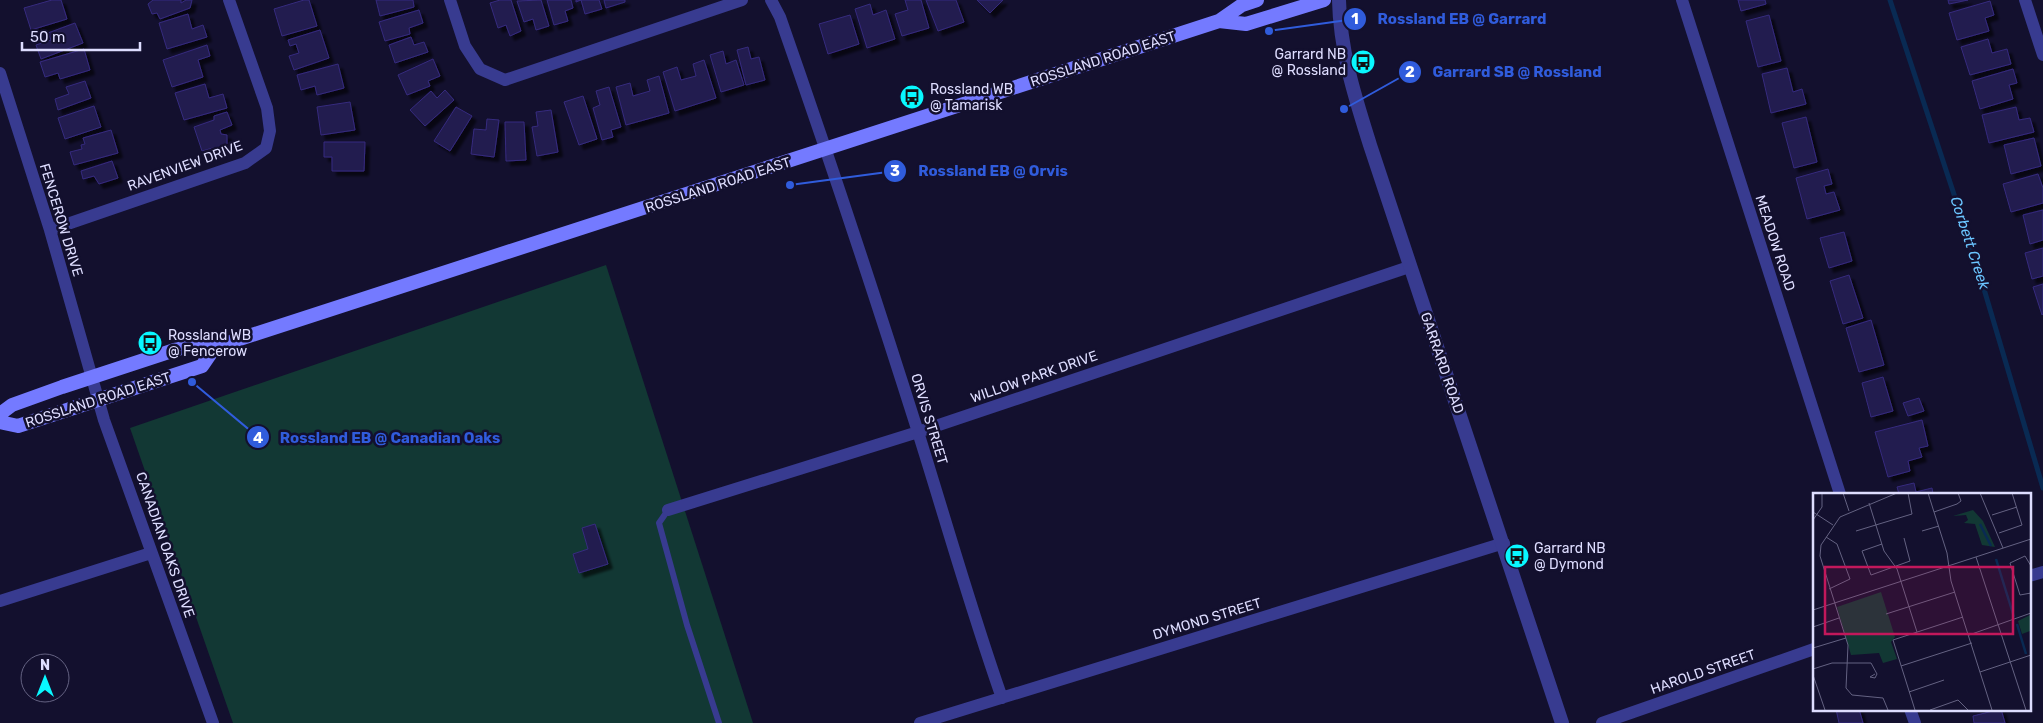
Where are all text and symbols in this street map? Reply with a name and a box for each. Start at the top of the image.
callout: Rossland EB @ Garrard [1343,4,1556,34]
text: 1 [1351,10,1359,28]
text: Rossland EB @ Garrard [1378,10,1546,28]
scale bar [22,20,140,52]
text: 50 m [30,28,65,46]
street label: ROSSLAND ROAD EAST [1028,28,1178,90]
place label: Garrard NB @ Rossland [1272,46,1346,79]
bus stop icon: Garrard NB @ Rossland [1350,49,1376,75]
callout: Garrard SB @ Rossland [1397,57,1612,87]
text: 2 [1405,63,1415,81]
text: Garrard SB @ Rossland [1432,63,1602,81]
place label: Rossland WB @ Tamarisk [930,81,1013,114]
bus stop icon: Rossland WB @ Tamarisk [899,84,925,110]
street label: RAVENVIEW DRIVE [125,137,245,195]
street label: ROSSLAND ROAD EAST [643,154,793,216]
callout: Rossland EB @ Orvis [883,156,1078,186]
street label: FENCEROW DRIVE [36,161,86,279]
text: 3 [890,162,900,180]
text: Rossland EB @ Orvis [918,162,1068,180]
street label: MEADOW ROAD [1751,193,1799,293]
water label: Corbett Creek [1946,194,1994,292]
street label: GARRARD ROAD [1417,310,1467,416]
place label: Rossland WB @ Fencerow [168,327,251,360]
bus stop icon: Rossland WB @ Fencerow [137,330,163,356]
street label: WILLOW PARK DRIVE [968,347,1100,407]
street label: ROSSLAND ROAD EAST [23,369,173,431]
street label: ORVIS STREET [907,371,951,467]
callout: Rossland EB @ Canadian Oaks [245,422,511,452]
text: 4 [253,429,263,447]
text: Rossland EB @ Canadian Oaks [280,429,500,447]
street label: CANADIAN OAKS DRIVE [132,470,198,620]
inset map [1813,493,2030,710]
place label: Garrard NB @ Dymond [1534,540,1606,573]
bus stop icon: Garrard NB @ Dymond [1504,543,1530,569]
street label: DYMOND STREET [1151,594,1263,644]
street label: HAROLD STREET [1648,646,1758,698]
north arrow [20,653,70,703]
text: N [40,657,50,674]

